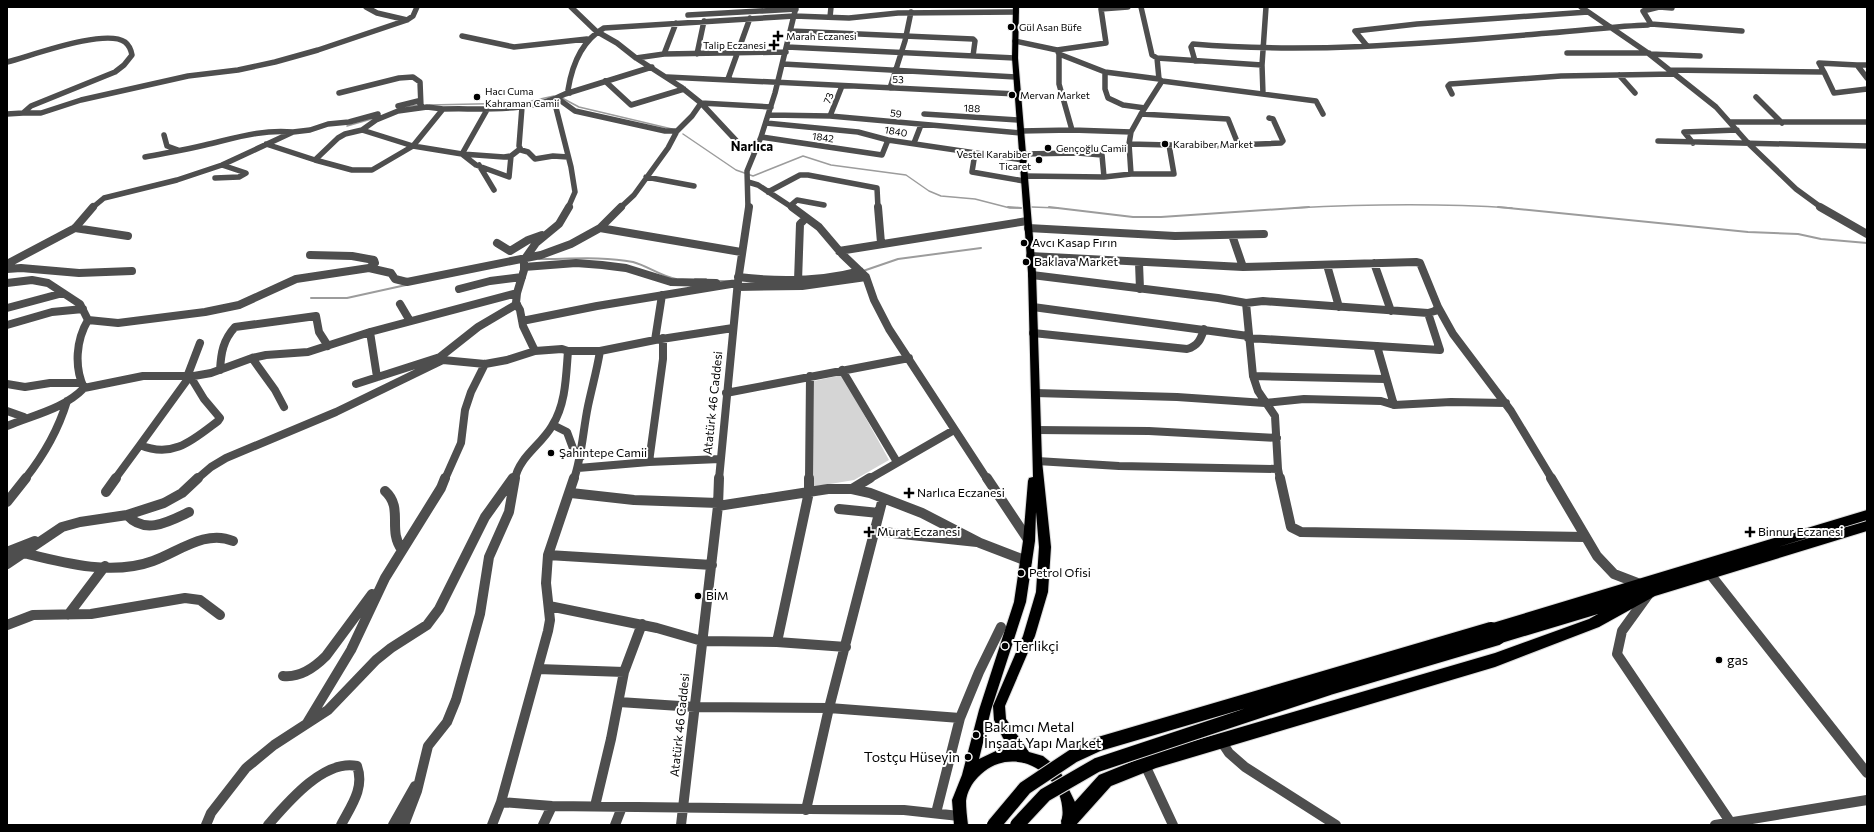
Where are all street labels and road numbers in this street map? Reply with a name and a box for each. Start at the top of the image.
street label: 53 [892,73,904,85]
street label: 73 [820,90,836,105]
street label: 188 [963,102,981,114]
street label: 59 [889,106,903,120]
street label: 1840 [884,123,908,139]
street label: 1842 [811,130,835,145]
street label: Atatürk 46 Caddesi [700,350,724,455]
street label: Atatürk 46 Caddesi [667,672,691,777]

